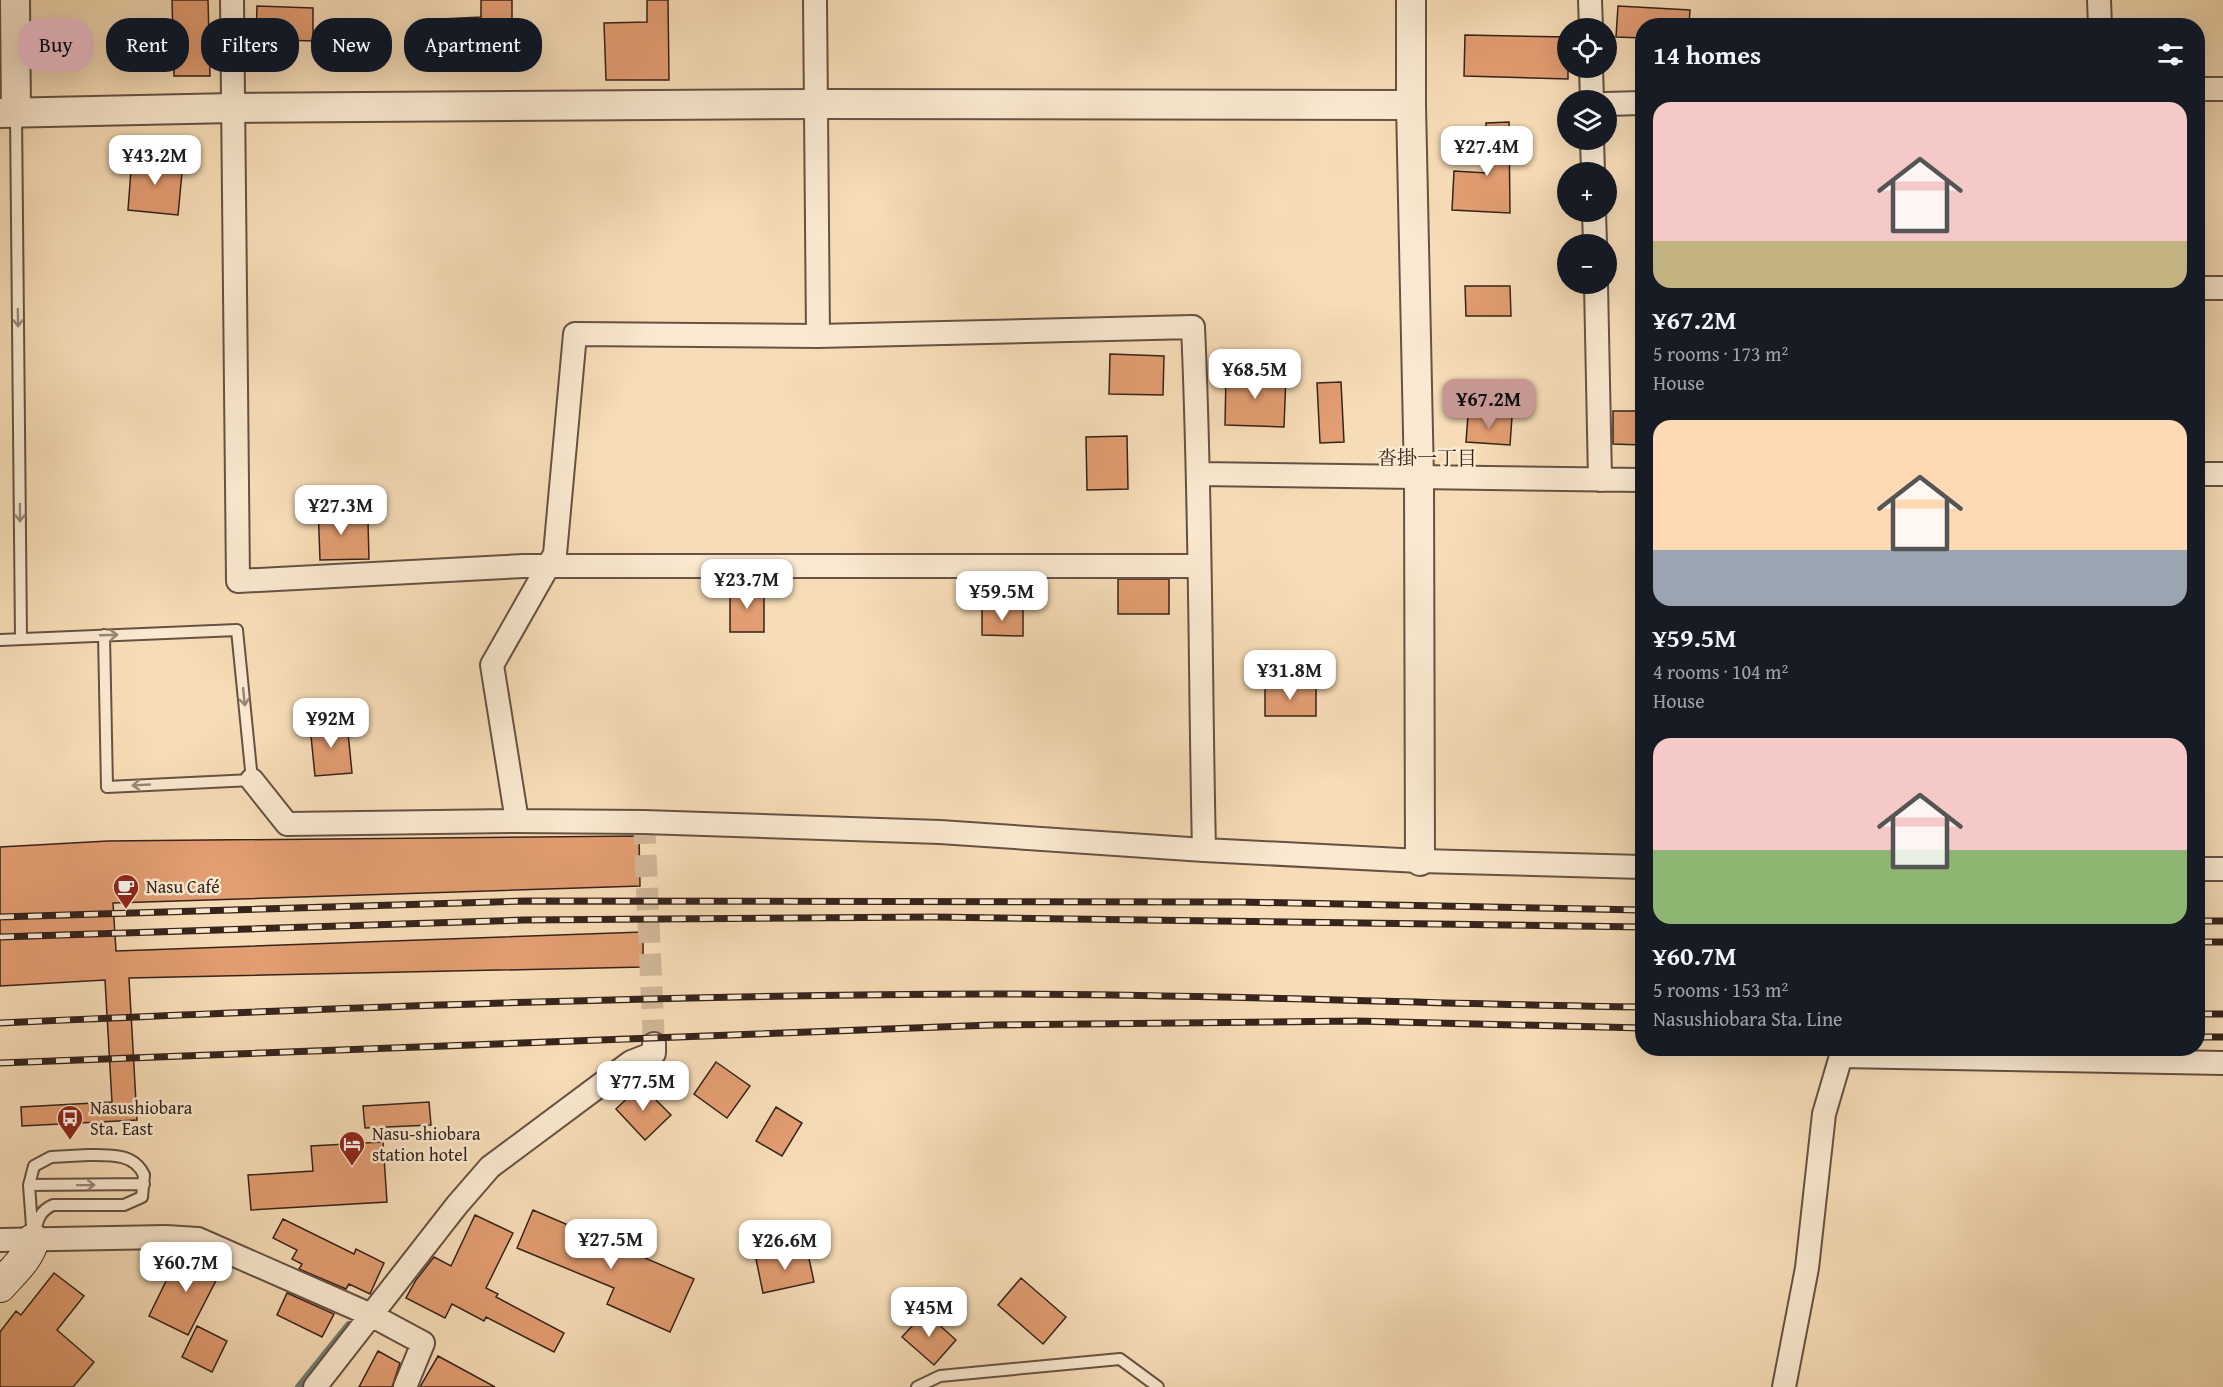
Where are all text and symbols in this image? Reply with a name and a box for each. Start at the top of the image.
chip: Buy [18,18,94,72]
chip: Rent [106,18,189,72]
chip: Filters [201,18,299,72]
chip: New [311,18,392,72]
chip: Apartment [404,18,542,72]
map controls [1557,18,1617,294]
button: locate [1557,18,1617,78]
text: 14 homes [1653,35,1761,74]
icon: filters [2154,38,2187,71]
button: layers [1557,90,1617,150]
pin: ¥27.4M [1438,126,1536,177]
text: ¥27.4M [1455,131,1519,160]
pin: ¥43.2M [106,135,204,186]
text: ¥43.2M [123,140,187,169]
icon: home [1866,141,1974,249]
button: + [1557,162,1617,222]
button: − [1557,234,1617,294]
text: ¥67.2M [1653,300,1737,339]
one-way arrow [12,308,24,328]
text: 5 rooms · 173 m² [1653,339,1788,368]
pin: ¥68.5M [1206,349,1304,400]
text: ¥68.5M [1223,354,1287,383]
text: House [1653,368,1705,397]
pin: ¥67.2M [1440,379,1538,430]
text: ¥67.2M [1457,384,1521,413]
district label: 沓掛一丁目 [1377,443,1477,472]
icon: home [1866,459,1974,567]
pin: ¥27.3M [292,485,390,536]
text: ¥27.3M [309,490,373,519]
one-way arrow [14,503,26,523]
pin: ¥23.7M [698,559,796,610]
text: ¥23.7M [715,564,779,593]
pin: ¥59.5M [953,571,1051,622]
text: ¥59.5M [970,576,1034,605]
text: ¥59.5M [1653,618,1737,657]
one-way arrow [99,629,119,641]
pin: ¥31.8M [1241,650,1339,701]
text: ¥31.8M [1258,655,1322,684]
text: 4 rooms · 104 m² [1653,657,1788,686]
one-way arrow [239,686,250,706]
text: House [1653,686,1705,715]
pin: ¥92M [295,698,367,749]
text: ¥92M [307,703,355,732]
icon: home [1866,777,1974,885]
one-way arrow [131,780,151,791]
cafe icon: Nasu Café [111,872,141,910]
place label: Nasu Café [146,873,220,900]
text: ¥60.7M [1653,936,1737,975]
text: 5 rooms · 153 m² [1653,975,1788,1004]
text: Nasushiobara Sta. Line [1653,1004,1843,1033]
pin: ¥77.5M [594,1061,692,1112]
text: ¥77.5M [611,1066,675,1095]
place label: Nasushiobara Sta. East [90,1094,193,1142]
bus stop icon: Nasushiobara Sta. East [55,1103,85,1141]
place label: Nasu-shiobara station hotel [372,1120,481,1168]
hotel icon: Nasu-shiobara station hotel [337,1129,367,1167]
one-way arrow [76,1179,96,1191]
pin: ¥27.5M [562,1219,660,1270]
pin: ¥26.6M [736,1220,834,1271]
text: ¥27.5M [579,1224,643,1253]
text: ¥26.6M [753,1225,817,1254]
pin: ¥60.7M [137,1242,235,1293]
text: ¥60.7M [154,1247,218,1276]
pin: ¥45M [893,1287,965,1338]
text: ¥45M [905,1292,953,1321]

